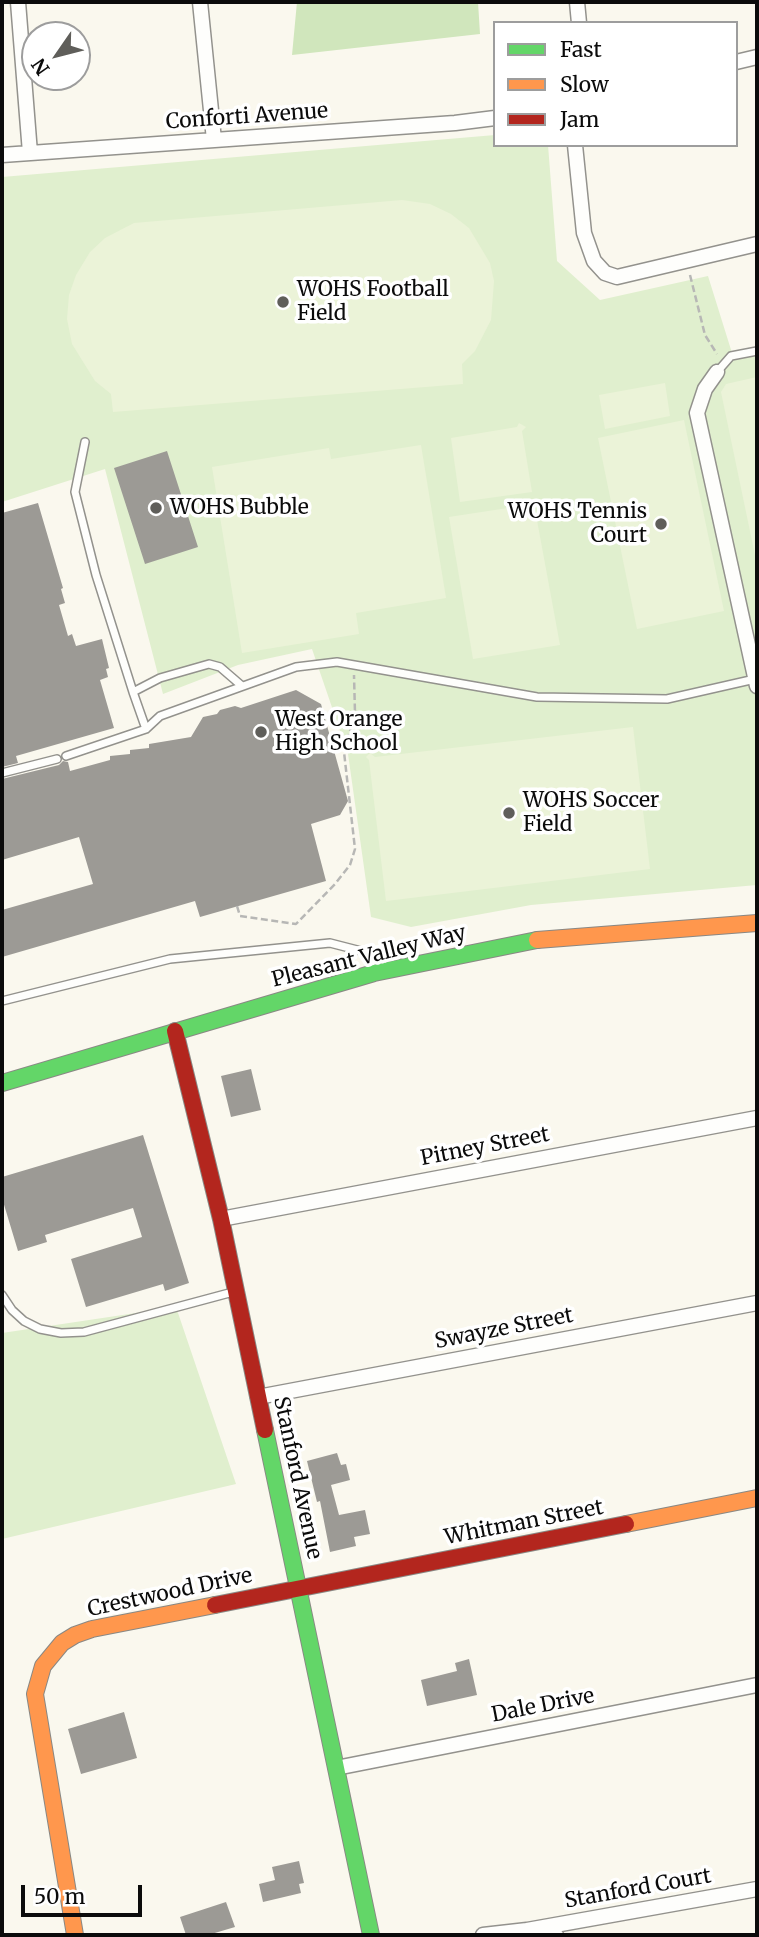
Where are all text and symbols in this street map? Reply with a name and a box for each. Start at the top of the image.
north arrow [21,21,91,91]
legend [493,21,738,147]
text: Fast [560,36,602,63]
text: N [26,54,55,80]
text: Slow [560,71,609,98]
street label: Conforti Avenue [165,99,329,135]
text: Jam [560,106,599,133]
place label: WOHS Football Field [297,277,449,327]
marker: WOHS Football Field [275,294,291,310]
place label: WOHS Bubble [170,495,309,521]
place label: WOHS Tennis Court [508,499,647,549]
marker: WOHS Bubble [148,500,164,516]
marker: WOHS Tennis Court [653,516,669,532]
place label: West Orange High School [275,707,402,757]
marker: West Orange High School [253,724,269,740]
place label: WOHS Soccer Field [523,788,659,838]
marker: WOHS Soccer Field [501,805,517,821]
street label: Pleasant Valley Way [269,921,469,993]
street label: Pitney Street [419,1122,551,1172]
street label: Swayze Street [433,1303,575,1355]
street label: Stanford Avenue [267,1394,327,1562]
street label: Whitman Street [443,1495,605,1551]
street label: Crestwood Drive [85,1563,255,1623]
street label: Dale Drive [489,1684,597,1728]
street label: Stanford Court [563,1864,713,1914]
scale bar [24,1870,145,1914]
text: 50 m [34,1883,85,1910]

